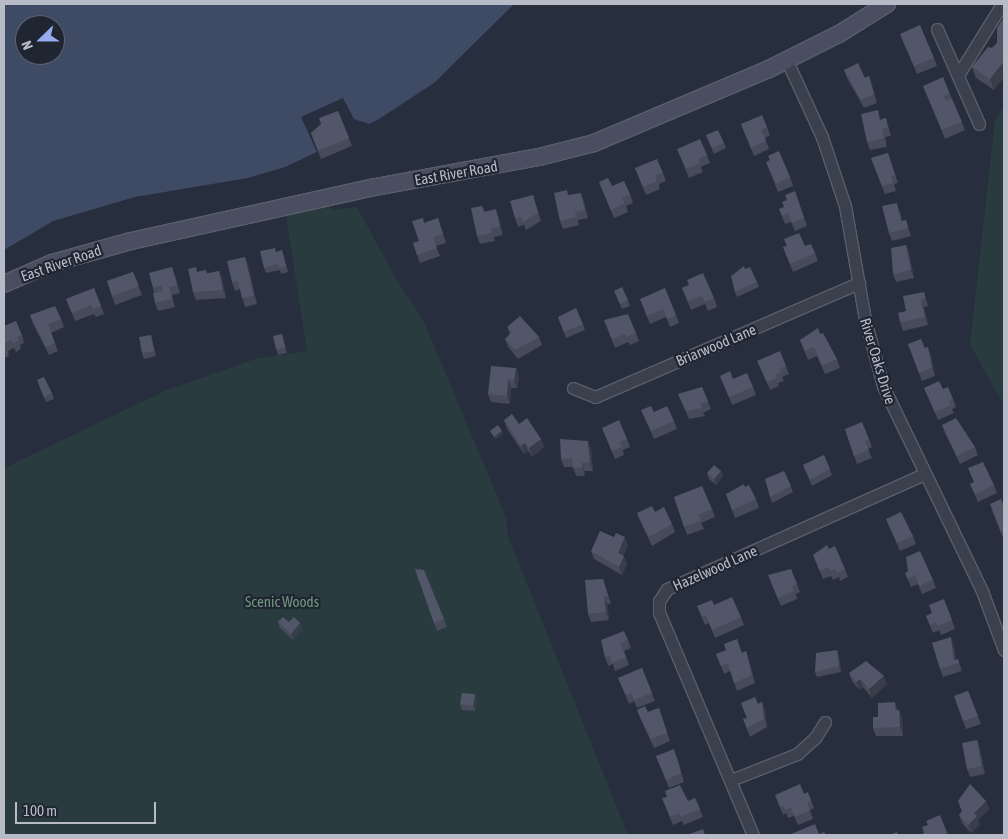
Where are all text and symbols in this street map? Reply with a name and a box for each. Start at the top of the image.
north arrow [15,15,65,65]
text: N [18,38,36,52]
street label: East River Road [413,157,499,189]
street label: East River Road [18,241,104,285]
street label: River Oaks Drive [856,316,900,406]
street label: Briarwood Lane [673,320,759,370]
street label: Hazelwood Lane [670,541,760,595]
park label: Scenic Woods [245,593,319,611]
scale bar [18,792,159,824]
text: 100 m [23,802,57,819]

